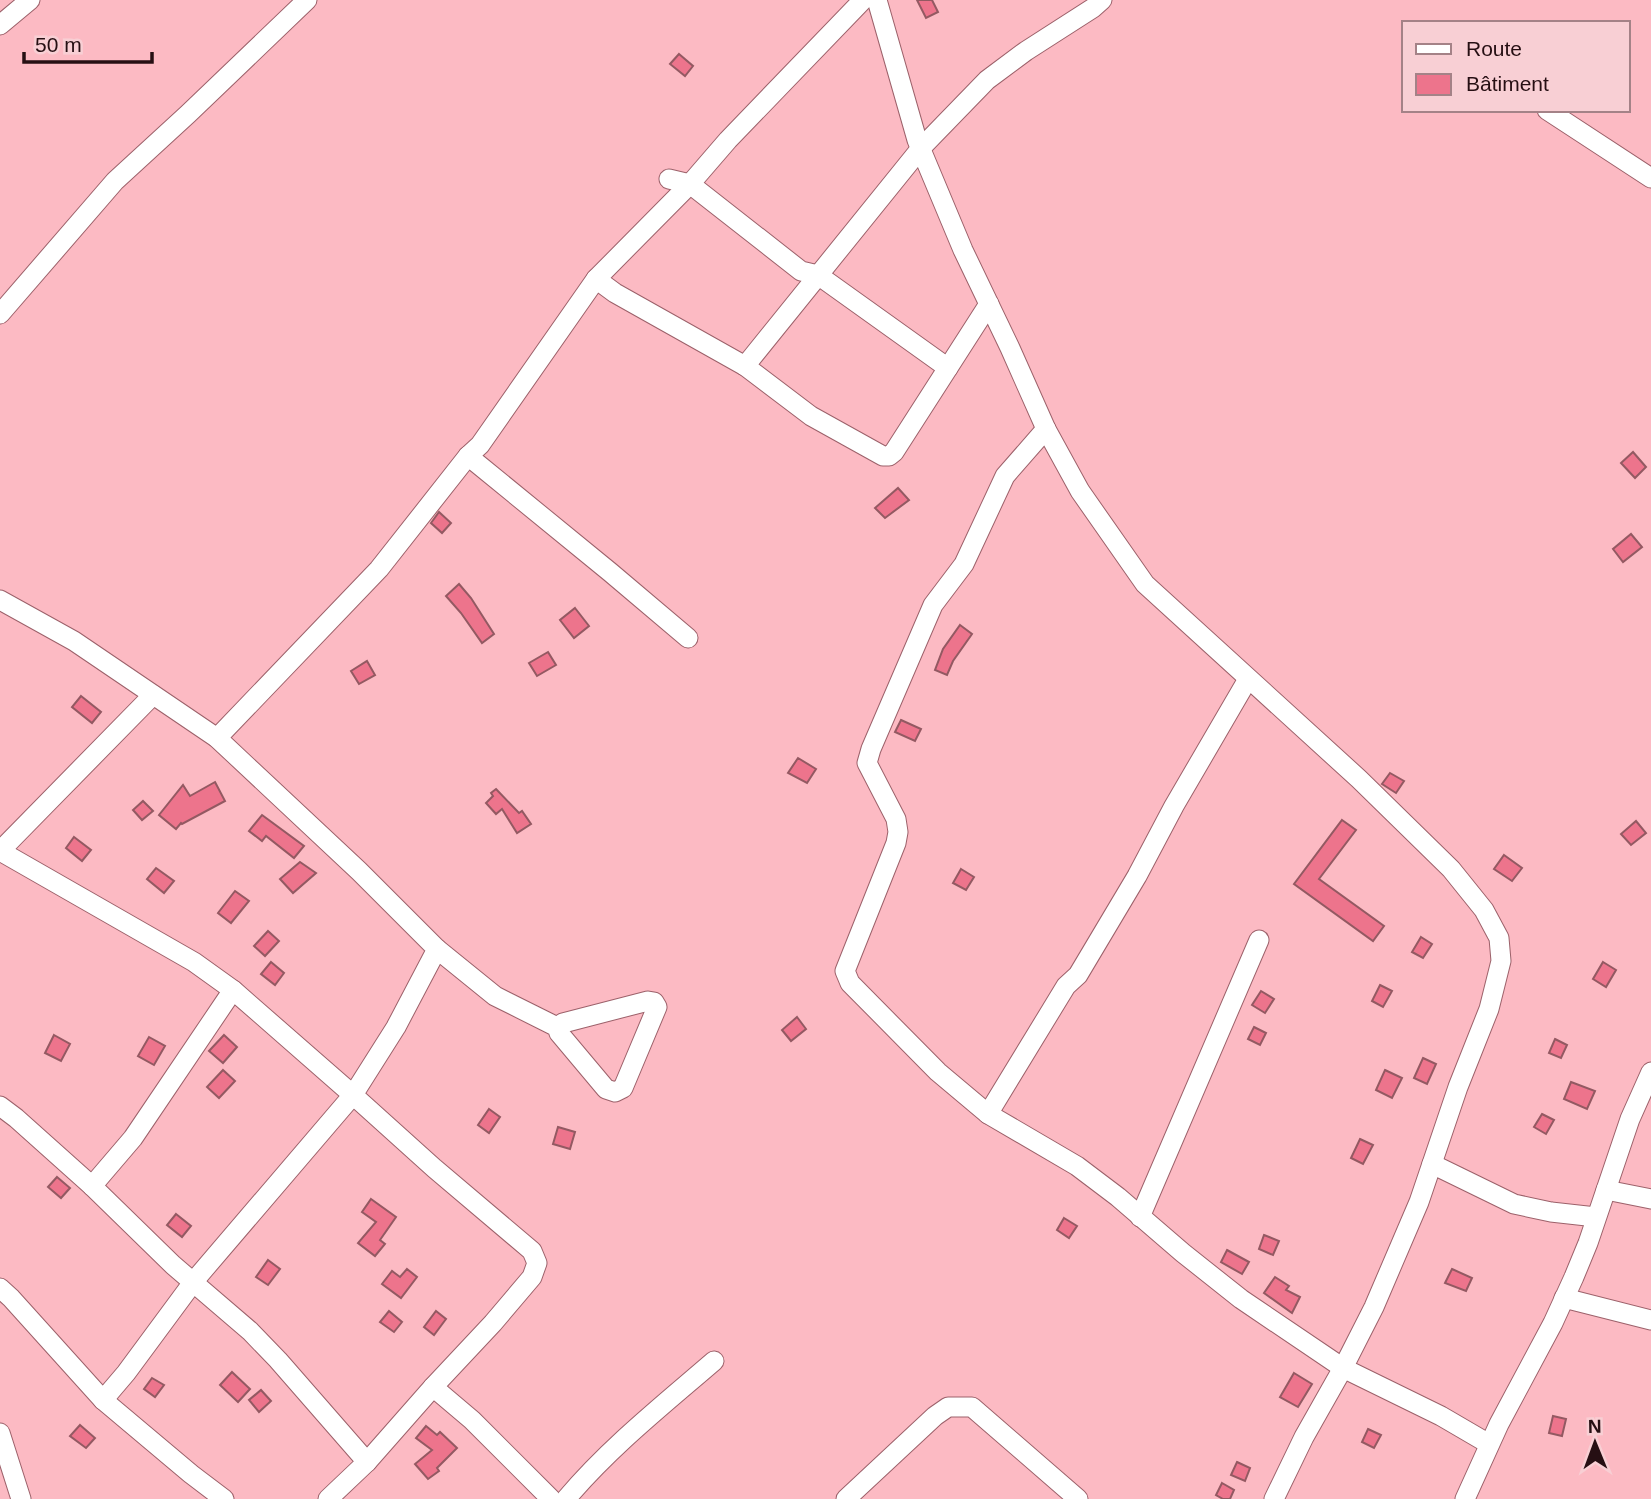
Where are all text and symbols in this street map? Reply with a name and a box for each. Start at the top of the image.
scale bar [24,21,152,65]
legend [1402,21,1630,112]
text: 50 m [35,33,82,56]
text: Route [1466,37,1522,60]
text: Bâtiment [1466,72,1549,95]
north arrow [1560,1408,1630,1478]
text: N [1588,1416,1602,1437]

